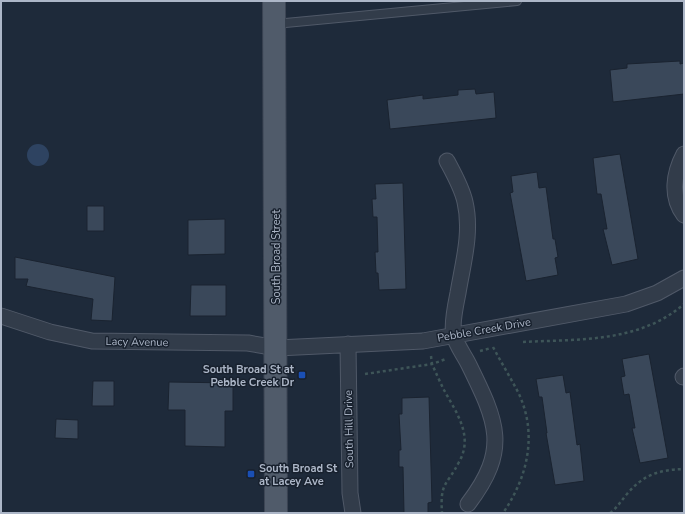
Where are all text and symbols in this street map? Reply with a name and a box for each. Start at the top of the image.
street label: South Broad Street [269,210,284,304]
street label: Pebble Creek Drive [436,314,532,346]
street label: Lacy Avenue [105,334,169,350]
place label: South Broad St at Pebble Creek Dr [203,362,295,390]
marker: South Broad St at Pebble Creek Dr [297,370,307,380]
street label: South Hill Drive [341,390,357,468]
place label: South Broad St at Lacey Ave [259,461,338,489]
marker: South Broad St at Lacey Ave [246,469,256,479]

